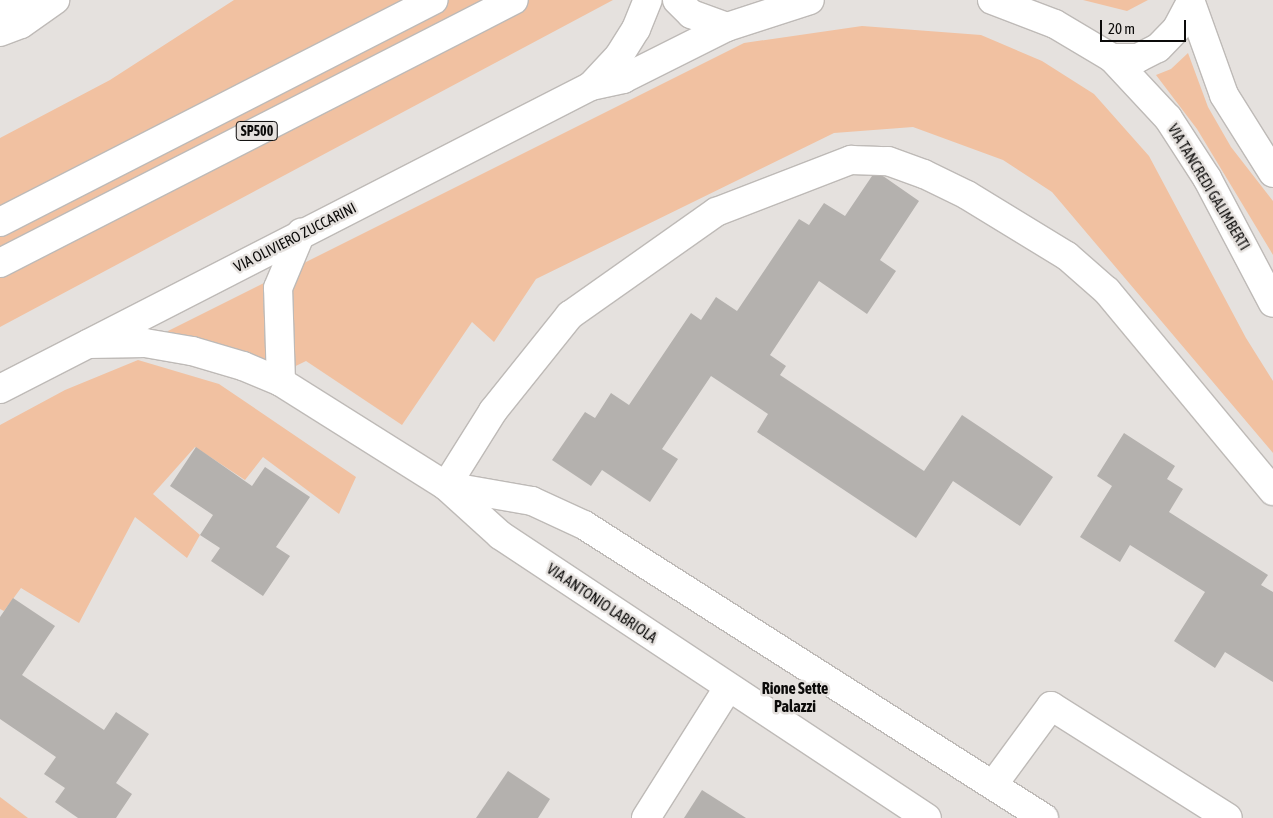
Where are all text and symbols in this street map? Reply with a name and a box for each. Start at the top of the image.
scale bar [1103,10,1189,42]
text: 20 m [1108,20,1135,37]
road number: SP500 [236,120,278,142]
street label: VIA TANCREDI GALIMBERTI [1164,121,1254,253]
street label: VIA OLIVIERO ZUCCARINI [231,198,359,276]
street label: VIA ANTONIO LABRIOLA [544,560,660,646]
district label: Rione Sette Palazzi [762,678,828,716]

